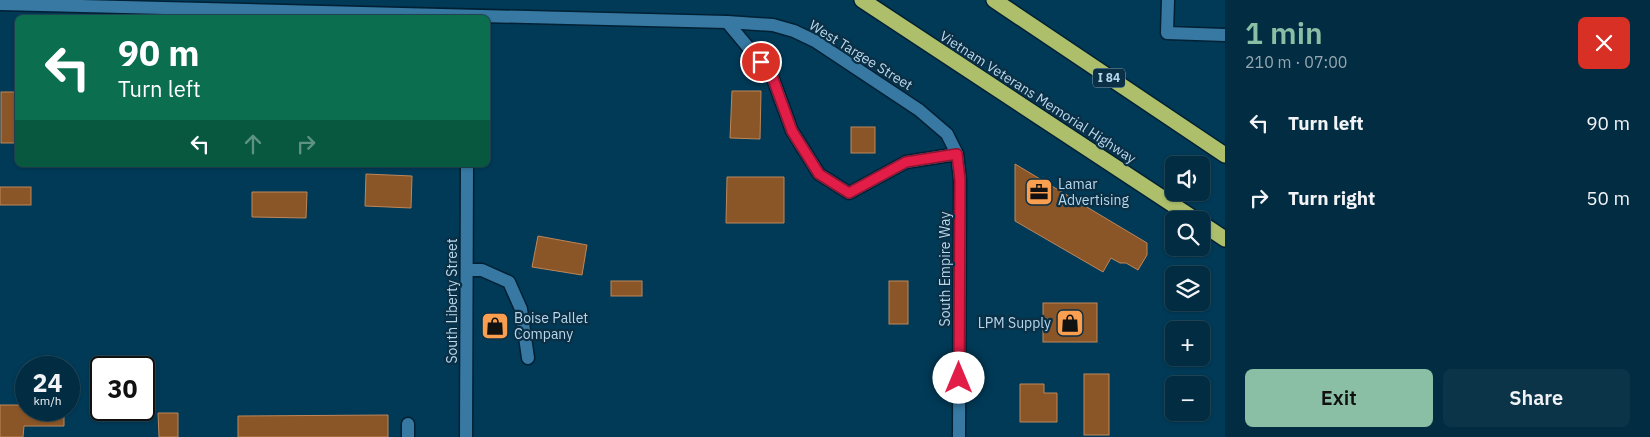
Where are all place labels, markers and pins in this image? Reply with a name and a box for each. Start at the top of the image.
pin [740,41,782,83]
place label: Lamar Advertising [1058,175,1129,209]
office icon: Lamar Advertising [1024,177,1054,207]
shop icon: LPM Supply [1055,308,1085,338]
place label: Boise Pallet Company [514,309,588,343]
shop icon: Boise Pallet Company [480,311,510,341]
place label: LPM Supply [978,314,1051,332]

